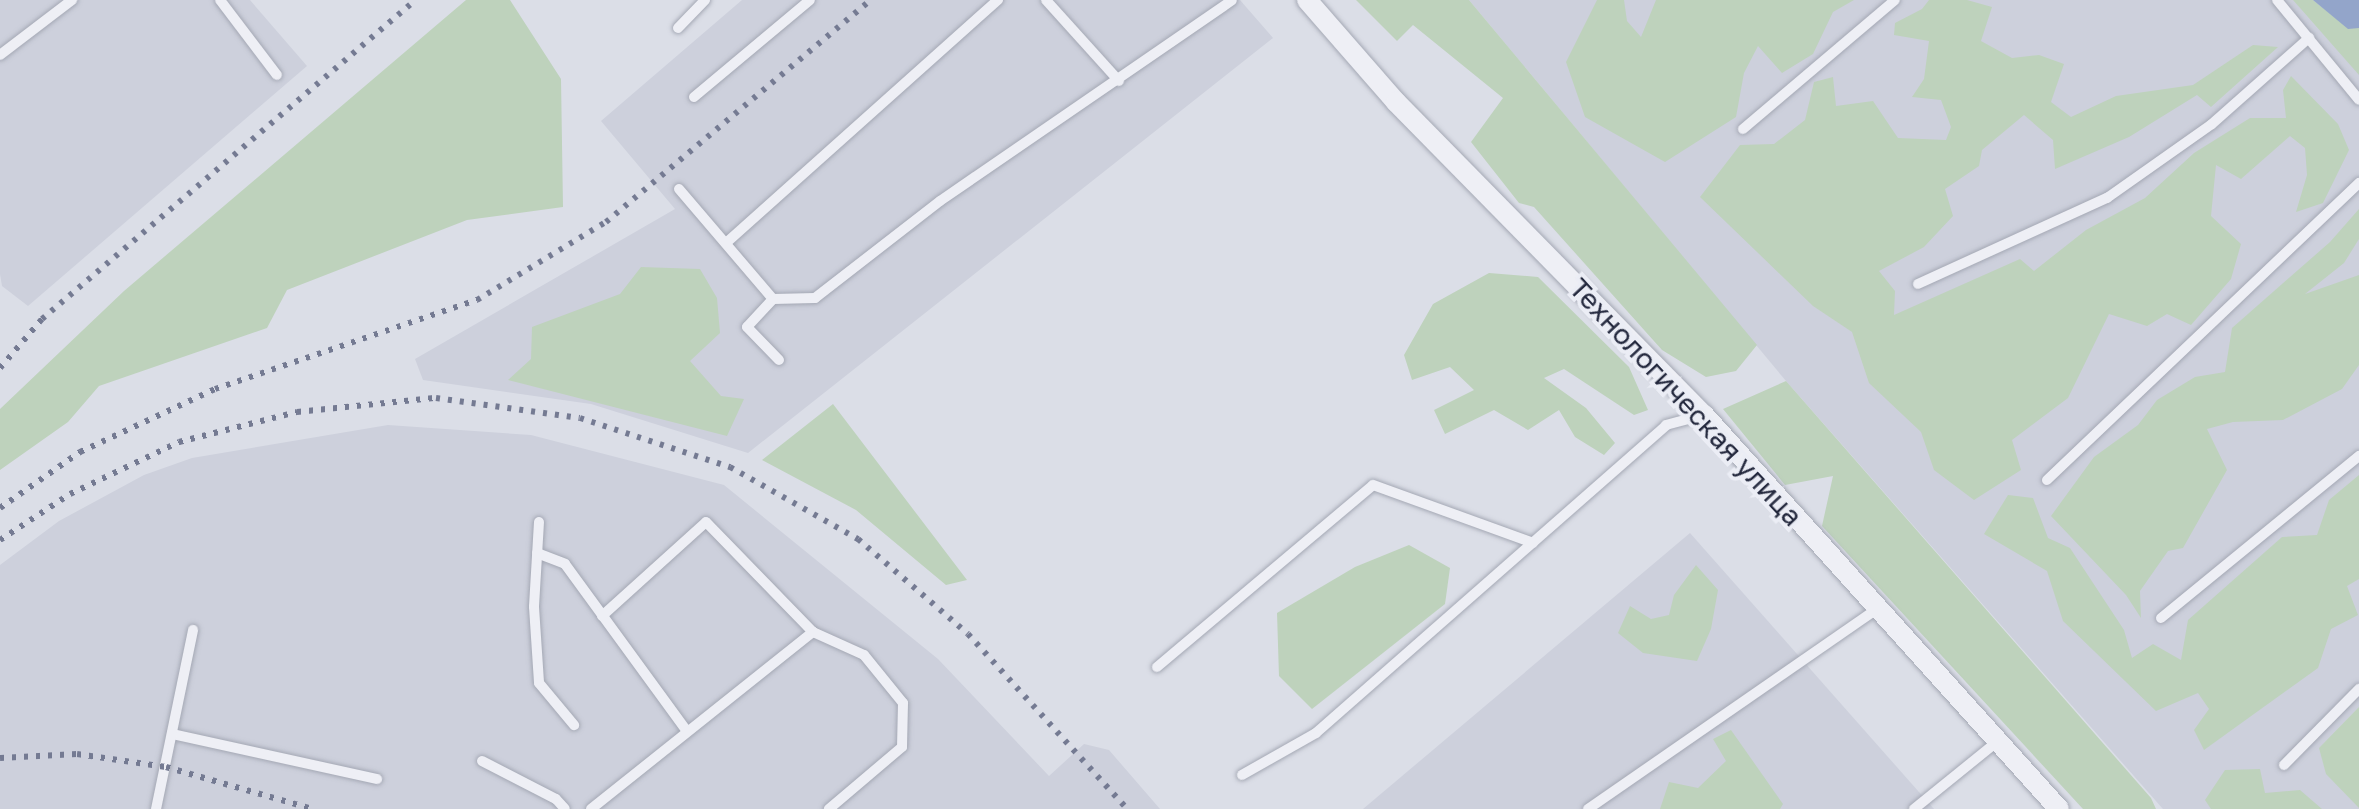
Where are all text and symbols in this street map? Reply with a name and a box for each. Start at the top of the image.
street label: Технологическая улица [1562,271,1810,533]

